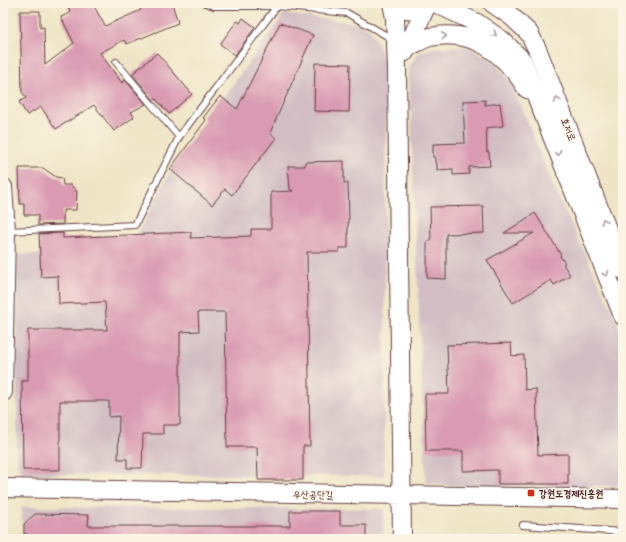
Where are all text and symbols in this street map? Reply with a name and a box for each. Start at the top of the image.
one-way arrow [490,30,497,37]
one-way arrow [441,31,447,40]
one-way arrow [554,96,562,103]
street label: 호저로 [558,116,578,143]
one-way arrow [554,150,562,157]
one-way arrow [601,217,609,224]
one-way arrow [602,270,610,277]
marker: 강원도경제진흥원 [526,488,536,498]
place label: 강원도경제진흥원 [539,488,603,500]
street label: 우산공단길 [293,489,333,501]

